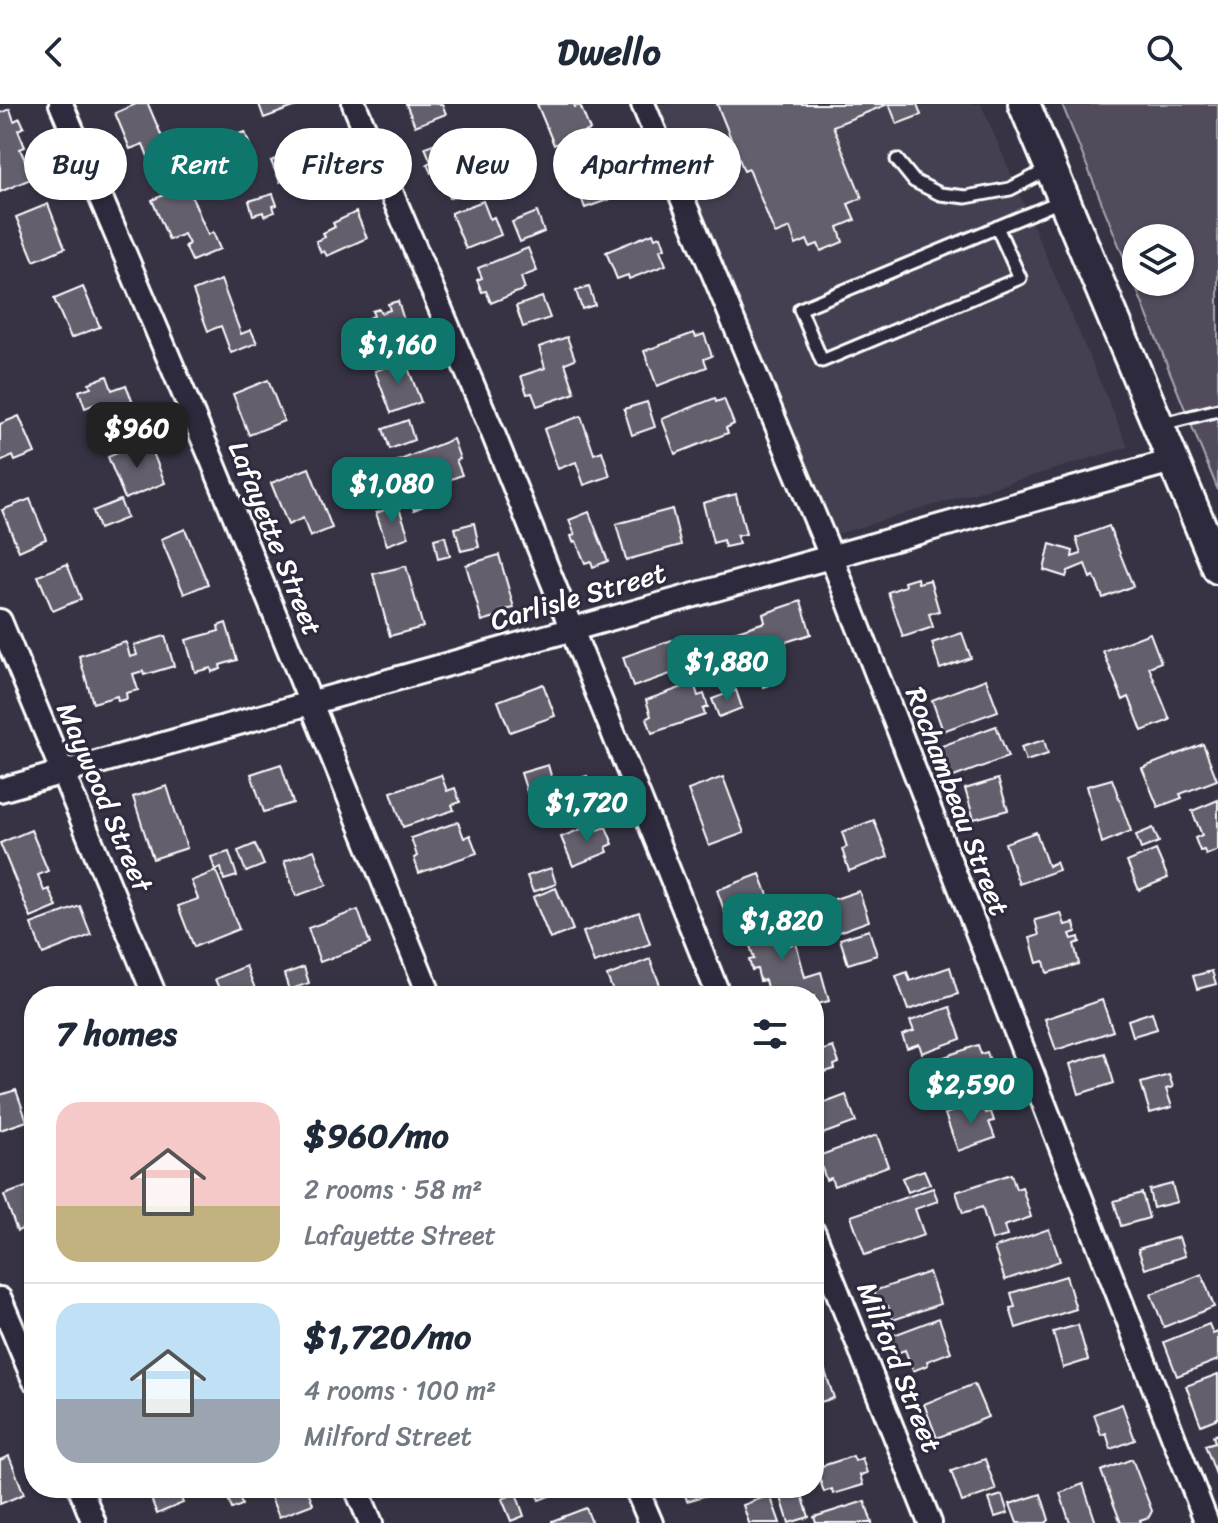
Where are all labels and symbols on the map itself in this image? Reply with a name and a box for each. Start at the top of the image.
pin: $1,160 [333,318,463,386]
pin: $960 [90,402,184,470]
street label: Lafayette Street [214,433,337,643]
pin: $1,080 [327,457,457,525]
street label: Carlisle Street [484,548,672,645]
pin: $1,880 [662,635,792,703]
street label: Rochambeau Street [891,679,1024,923]
street label: Maywood Street [42,695,167,901]
pin: $1,720 [522,776,652,844]
pin: $1,820 [717,894,847,962]
pin: $2,590 [906,1058,1036,1126]
street label: Milford Street [843,1274,956,1460]

